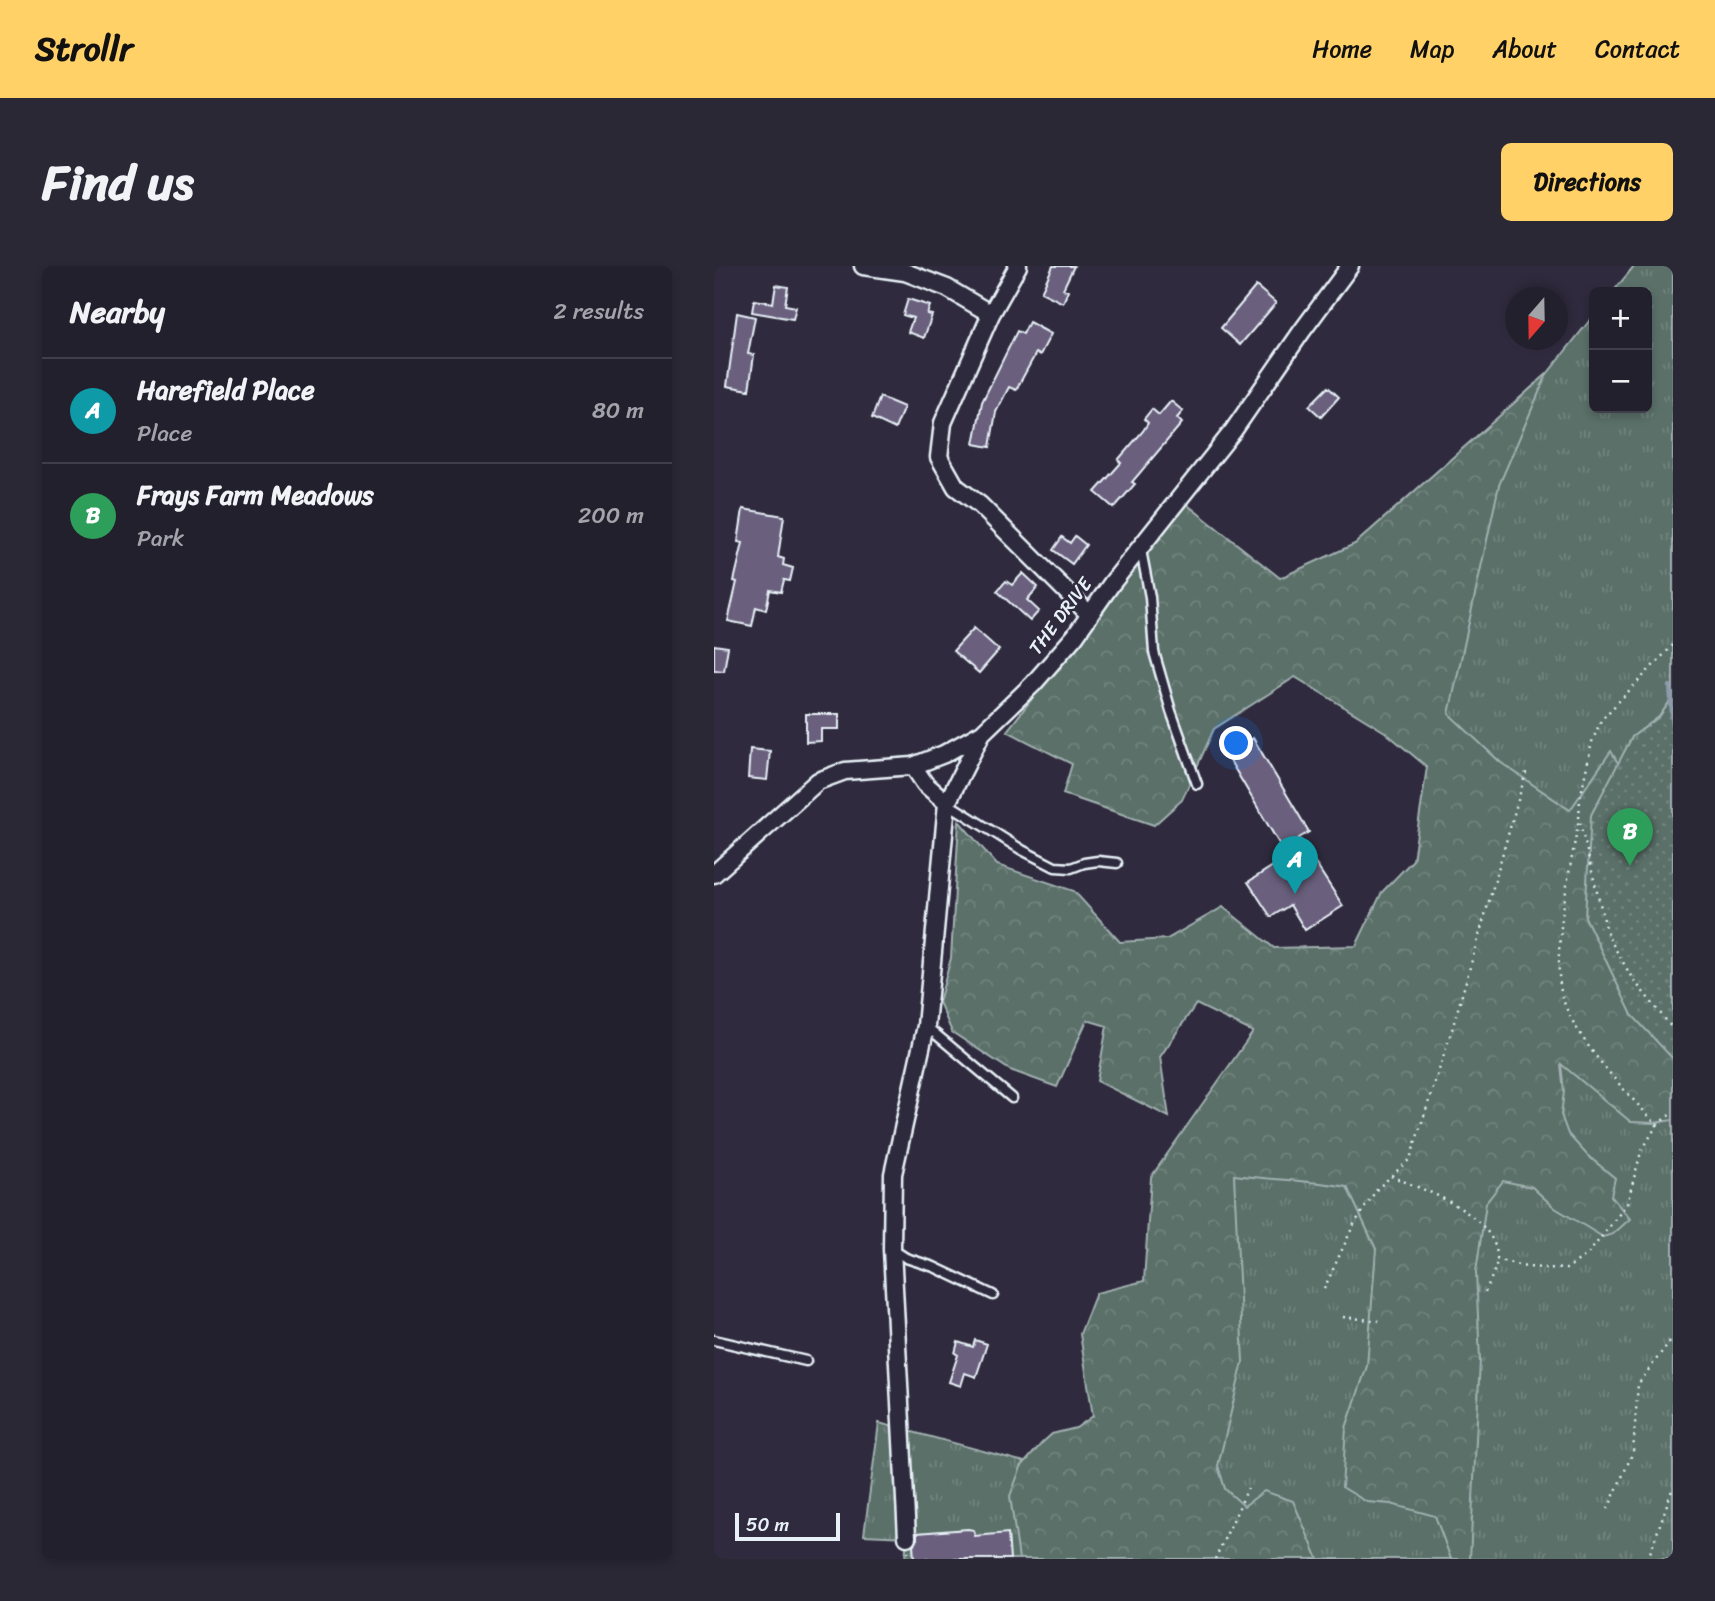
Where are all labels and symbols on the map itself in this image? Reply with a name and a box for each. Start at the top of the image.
north arrow [1505,287,1568,350]
street label: THE DRIVE [1020,569,1101,662]
your location [1219,726,1253,760]
pin: B [1607,808,1653,866]
pin: A [1272,836,1318,894]
scale bar [735,1510,840,1542]

